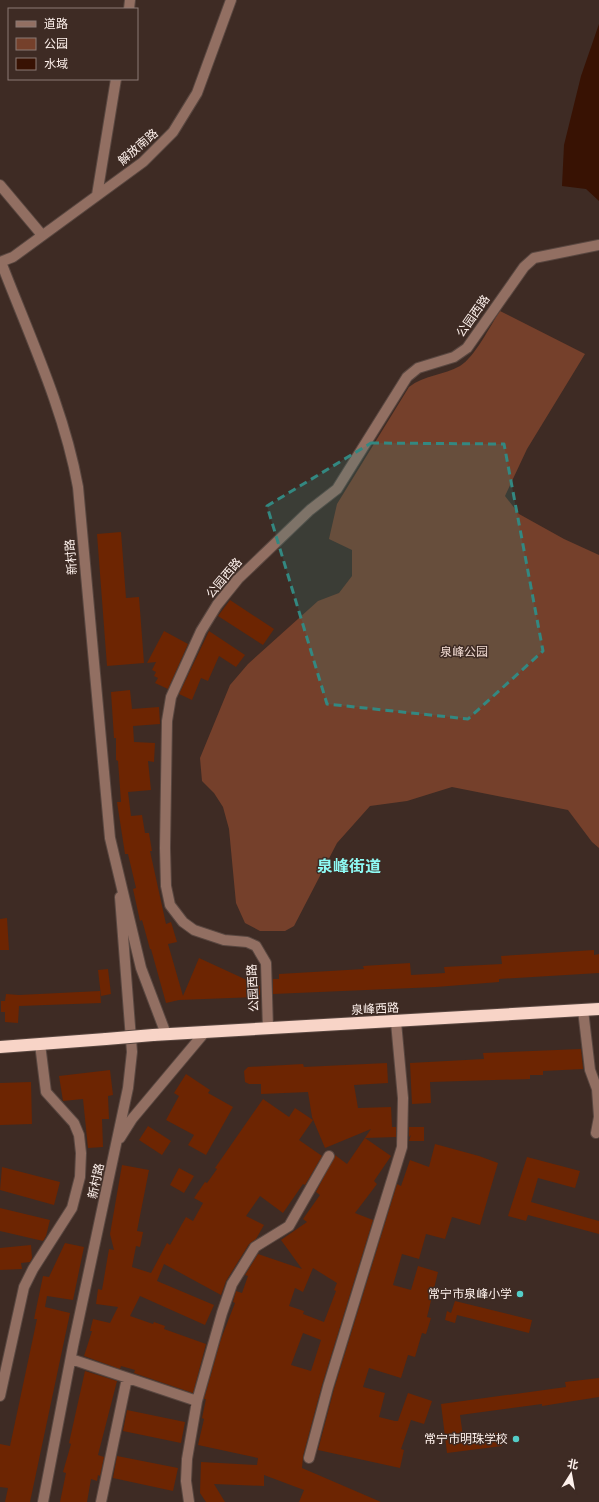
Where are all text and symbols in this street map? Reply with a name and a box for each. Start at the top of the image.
legend [8,8,138,80]
text: 道路 [44,17,68,31]
text: 公园 [44,37,68,51]
text: 水域 [44,57,68,71]
street label: 解放南路 [115,126,161,168]
street label: 公园西路 [453,292,493,340]
street label: 新村路 [62,538,80,576]
street label: 公园西路 [203,555,245,601]
park label: 泉峰公园 [440,645,488,659]
district label: 泉峰街道 [317,857,381,876]
street label: 公园西路 [245,964,261,1012]
street label: 泉峰西路 [351,1001,399,1017]
street label: 新村路 [85,1162,107,1200]
place label: 常宁市泉峰小学 [428,1287,512,1301]
marker: 常宁市泉峰小学 [515,1289,525,1299]
place label: 常宁市明珠学校 [424,1432,508,1446]
marker: 常宁市明珠学校 [511,1434,521,1444]
north arrow [551,1454,591,1494]
text: 北 [566,1457,579,1472]

